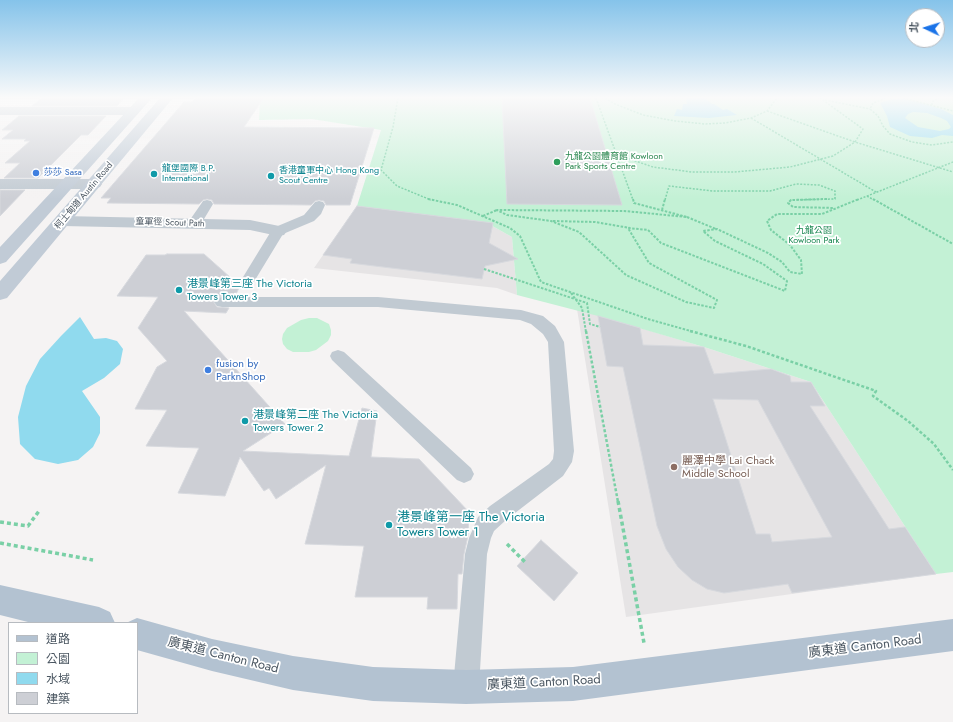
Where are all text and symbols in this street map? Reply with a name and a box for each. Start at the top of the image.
north arrow [905,8,945,48]
text: 北 [906,21,922,33]
place label: 九龍公園體育館 Kowloon Park Sports Centre [565,152,663,173]
marker: 九龍公園體育館 Kowloon Park Sports Centre [552,157,562,167]
street label: 柯士甸道 Austin Road [53,160,115,232]
place label: 龍堡國際 B.P. International [162,164,215,185]
place label: 香港童軍中心 Hong Kong Scout Centre [279,166,379,187]
marker: 莎莎 Sasa [31,168,41,178]
place label: 莎莎 Sasa [44,168,82,178]
marker: 龍堡國際 B.P. International [149,169,159,179]
marker: 香港童軍中心 Hong Kong Scout Centre [266,171,276,181]
street label: 童軍徑 Scout Path [135,216,205,230]
park label: 九龍公園 Kowloon Park [788,226,840,247]
place label: 港景峰第三座 The Victoria Towers Tower 3 [187,277,312,303]
marker: 港景峰第三座 The Victoria Towers Tower 3 [174,285,184,295]
place label: fusion by ParknShop [216,357,265,383]
marker: fusion by ParknShop [203,365,213,375]
place label: 港景峰第二座 The Victoria Towers Tower 2 [253,408,378,434]
marker: 港景峰第二座 The Victoria Towers Tower 2 [240,416,250,426]
place label: 麗澤中學 Lai Chack Middle School [682,454,774,480]
marker: 麗澤中學 Lai Chack Middle School [669,462,679,472]
place label: 港景峰第一座 The Victoria Towers Tower 1 [397,510,545,541]
marker: 港景峰第一座 The Victoria Towers Tower 1 [384,520,394,530]
legend [8,622,138,714]
text: 道路 [46,630,70,648]
street label: 廣東道 Canton Road [808,632,922,662]
street label: 廣東道 Canton Road [166,635,280,677]
text: 公園 [46,650,70,668]
text: 水域 [46,670,70,688]
street label: 廣東道 Canton Road [487,672,601,694]
text: 建築 [46,690,70,708]

